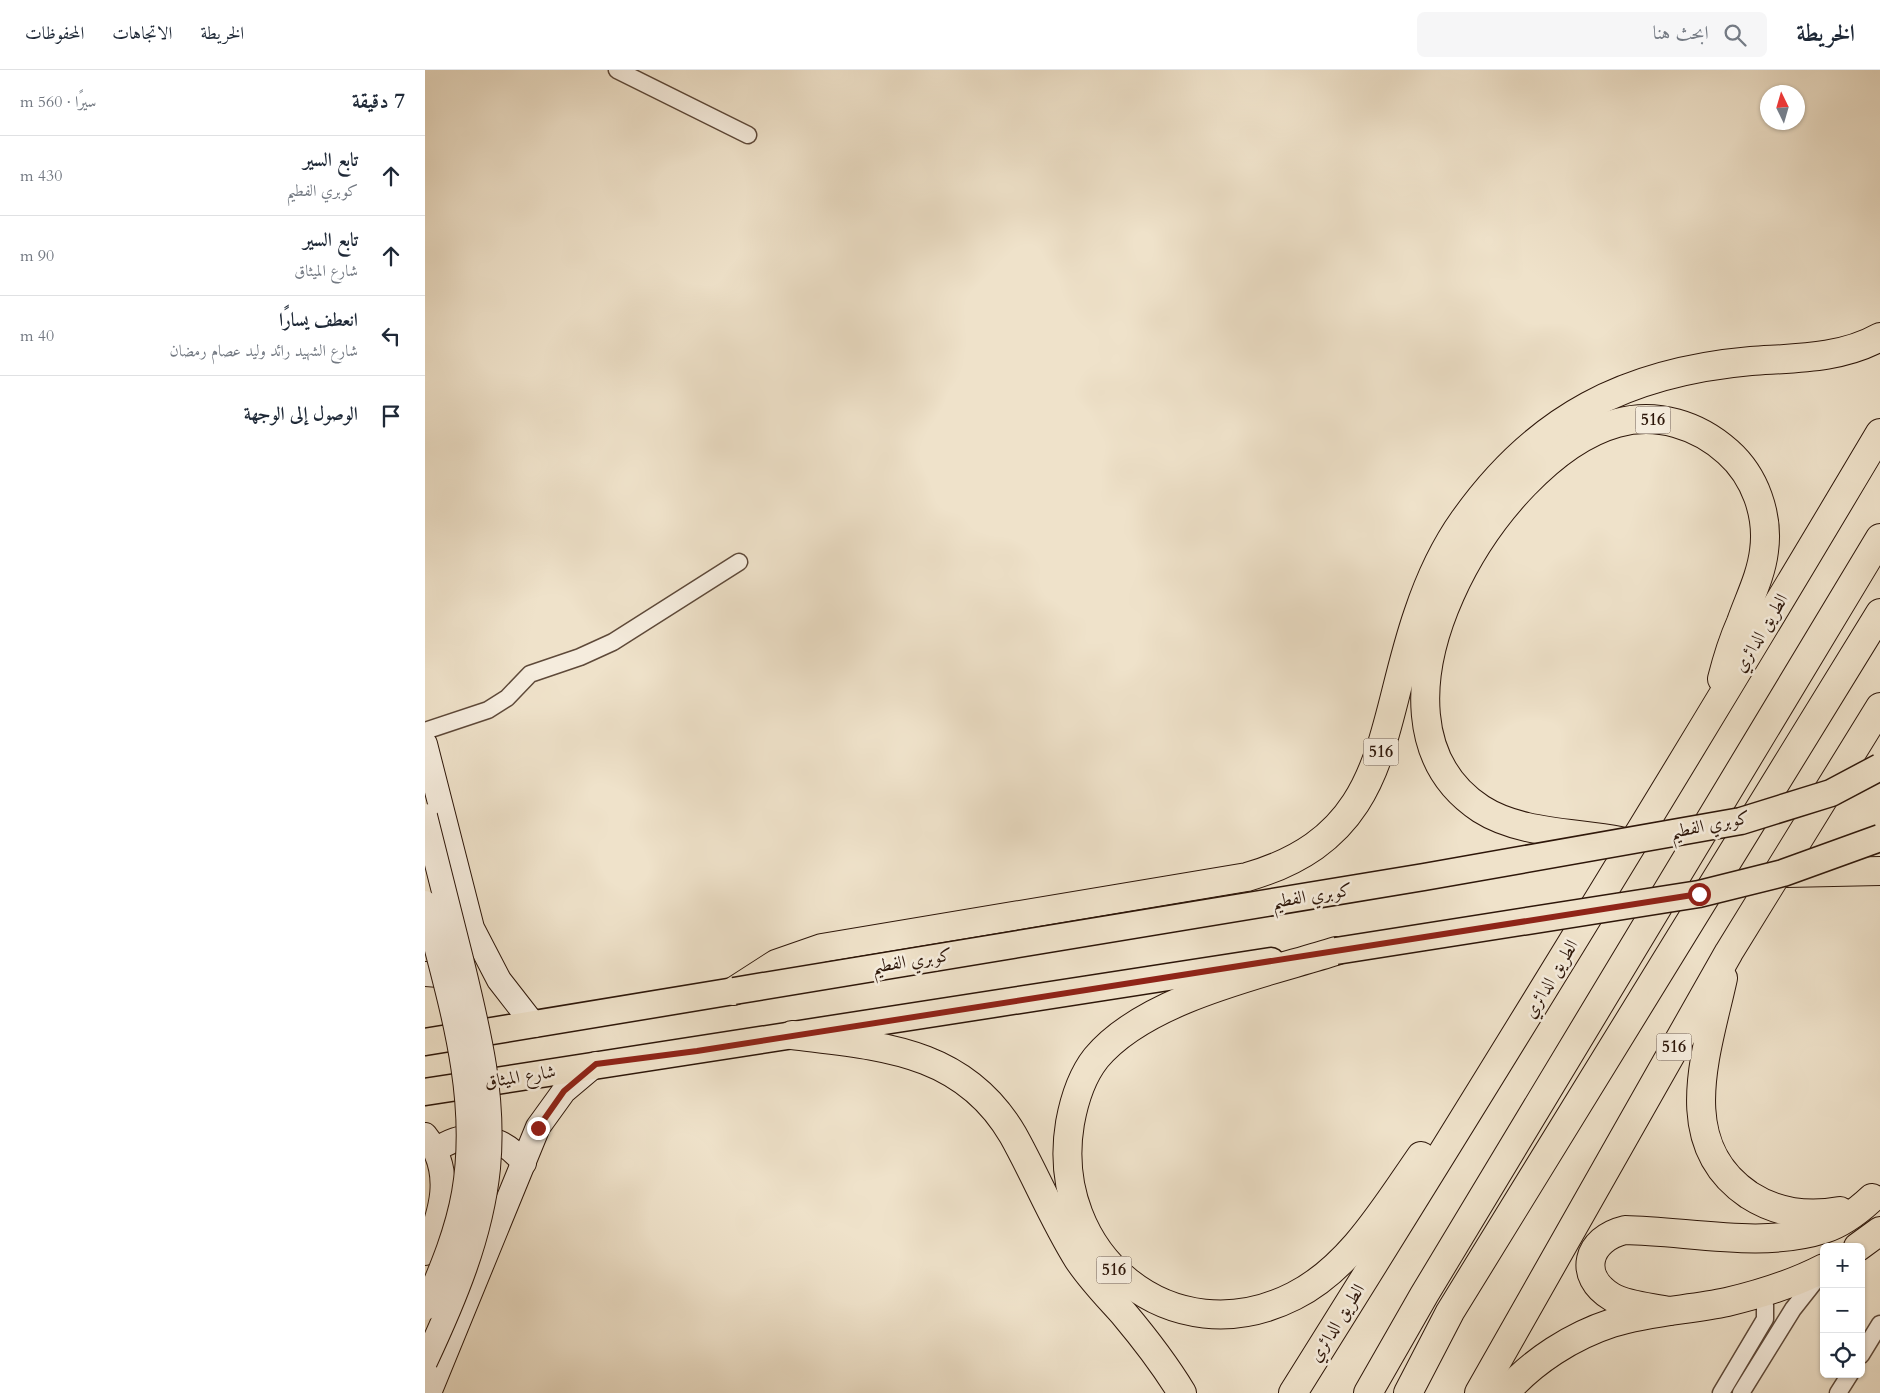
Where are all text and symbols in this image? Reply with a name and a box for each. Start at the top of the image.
search box [1417,12,1767,57]
text: الخريطة [1797,17,1855,50]
text: ابحث هنا [1653,20,1709,46]
text: المحفوظات [25,21,84,46]
text: الاتجاهات [112,21,172,46]
text: الخريطة [200,21,244,46]
icon: search [1721,21,1749,49]
north arrow [1760,85,1805,130]
text: 7 دقيقة [352,87,405,116]
text: سيرًا · 560 m [20,91,96,113]
text: تابع السير [303,147,358,173]
icon: ahead [377,162,405,190]
text: 430 m [20,165,62,187]
text: كوبري الفطيم [286,180,358,202]
text: تابع السير [303,227,358,253]
icon: ahead [377,242,405,270]
text: 90 m [20,245,54,267]
text: شارع الميثاق [294,260,358,282]
text: انعطف يسارًا [279,307,358,333]
icon: left [377,322,405,350]
text: 40 m [20,325,54,347]
text: شارع الشهيد رائد وليد عصام رمضان [170,340,358,362]
text: الوصول إلى الوجهة [244,401,358,427]
icon: arrive [377,402,405,430]
road number: 516 [1635,406,1671,434]
street label: الطريق الدائري [1728,589,1796,678]
road number: 516 [1363,739,1399,766]
street label: كوبري الفطيم [1668,805,1753,850]
street label: كوبري الفطيم [1270,877,1355,920]
route start [1688,883,1711,906]
street label: الطريق الدائري [1518,935,1586,1024]
street label: كوبري الفطيم [870,942,955,985]
road number: 516 [1657,1034,1691,1060]
street label: شارع الميثاق [483,1059,558,1097]
route end [527,1117,550,1140]
map controls [1820,1243,1865,1378]
button: + [1820,1243,1865,1288]
road number: 516 [1097,1256,1131,1284]
street label: الطريق الدائري [1303,1279,1373,1368]
button: − [1820,1288,1865,1333]
button: locate [1820,1333,1865,1378]

